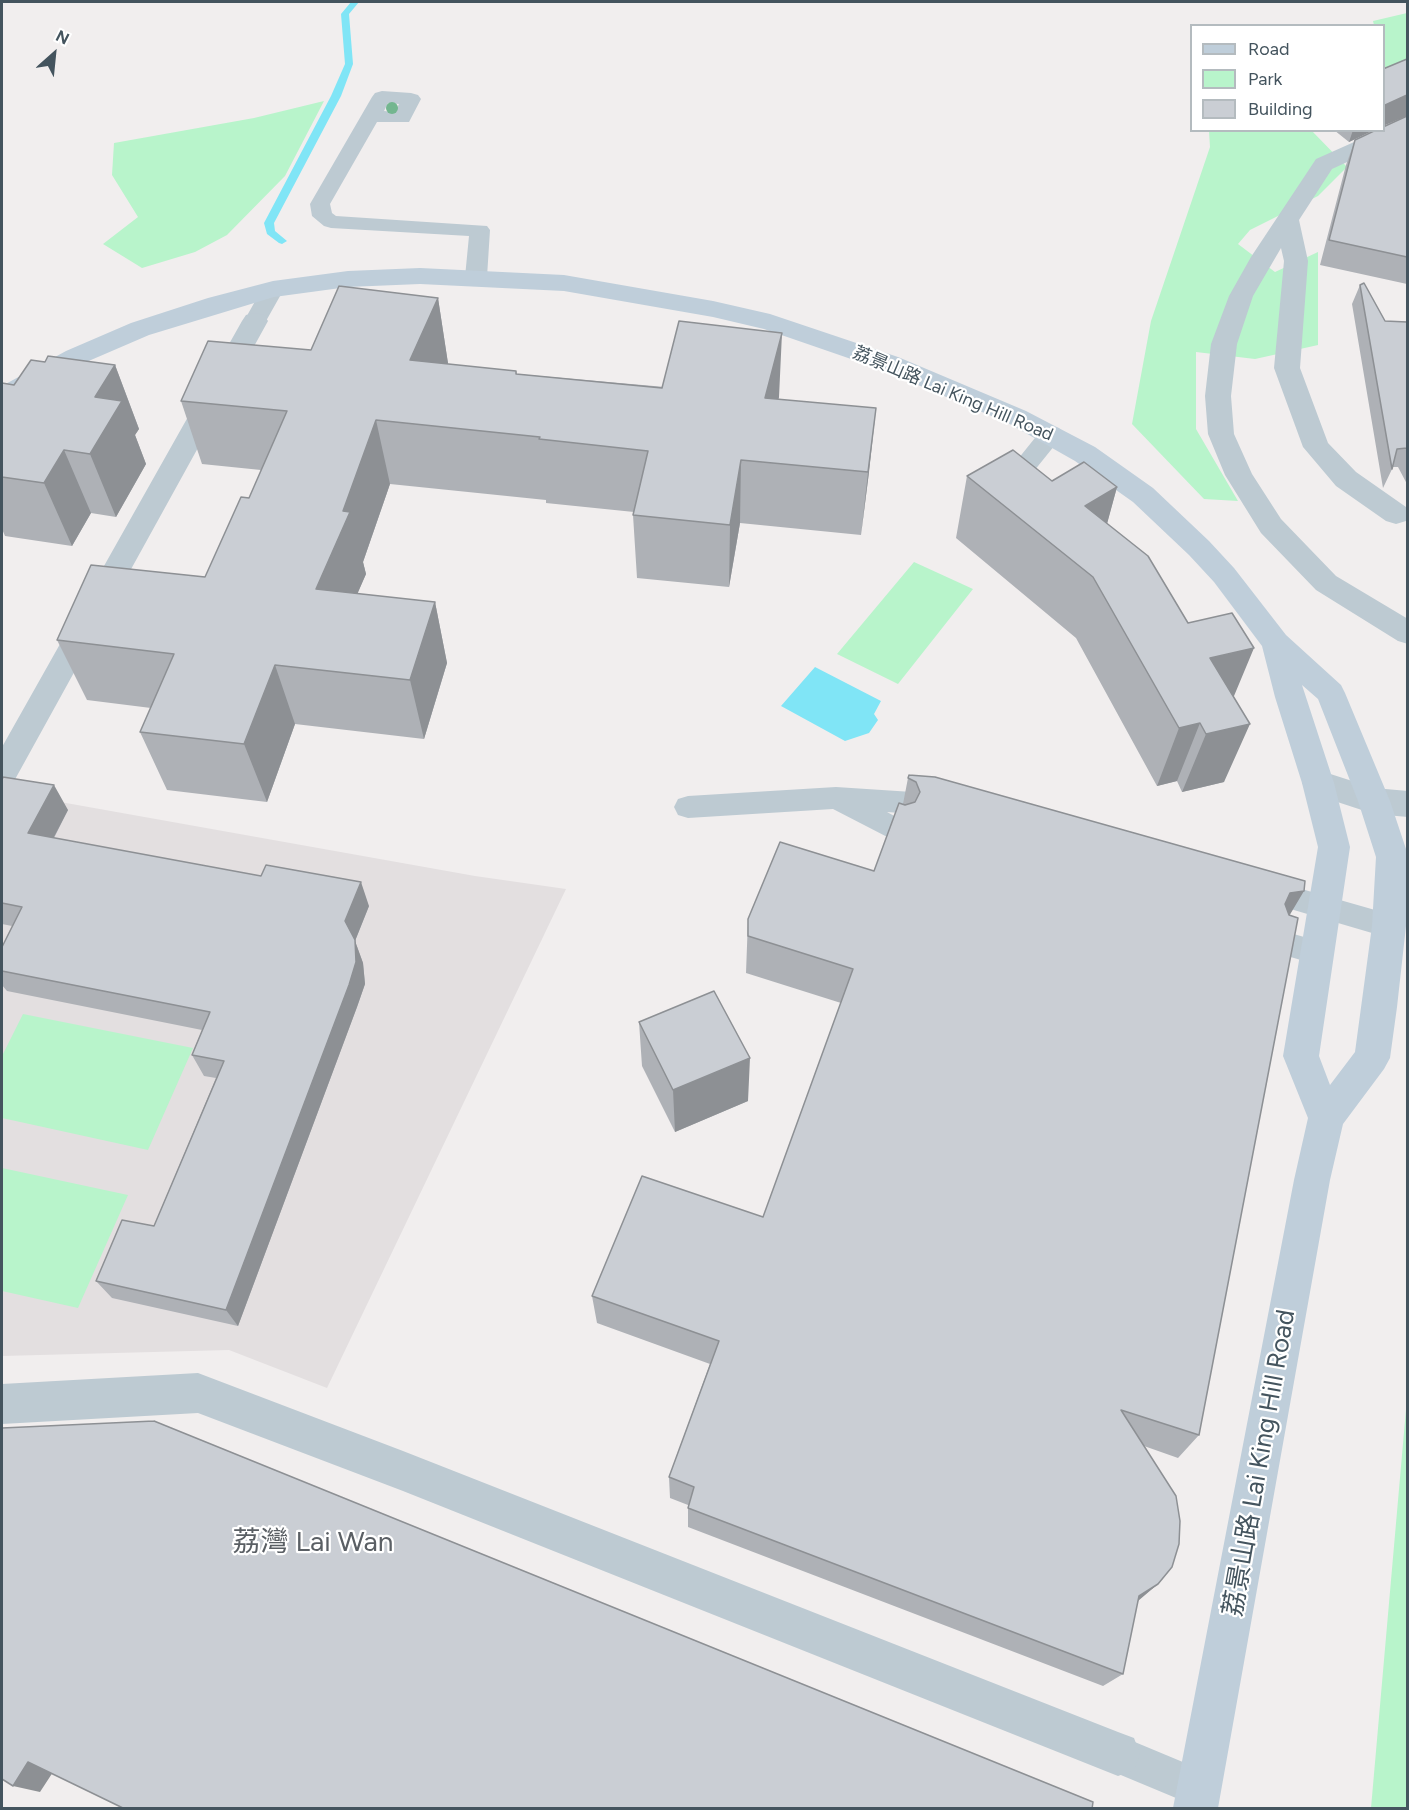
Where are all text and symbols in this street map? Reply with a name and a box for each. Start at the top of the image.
north arrow [24,24,84,84]
legend [1190,24,1385,132]
text: N [53,26,72,49]
text: Road [1248,38,1289,60]
text: Park [1248,68,1282,90]
text: Building [1248,98,1313,120]
street label: 荔景山路 Lai King Hill Road [850,342,1056,446]
street label: 荔景山路 Lai King Hill Road [1218,1307,1302,1619]
district label: 荔灣 Lai Wan [233,1526,393,1560]

